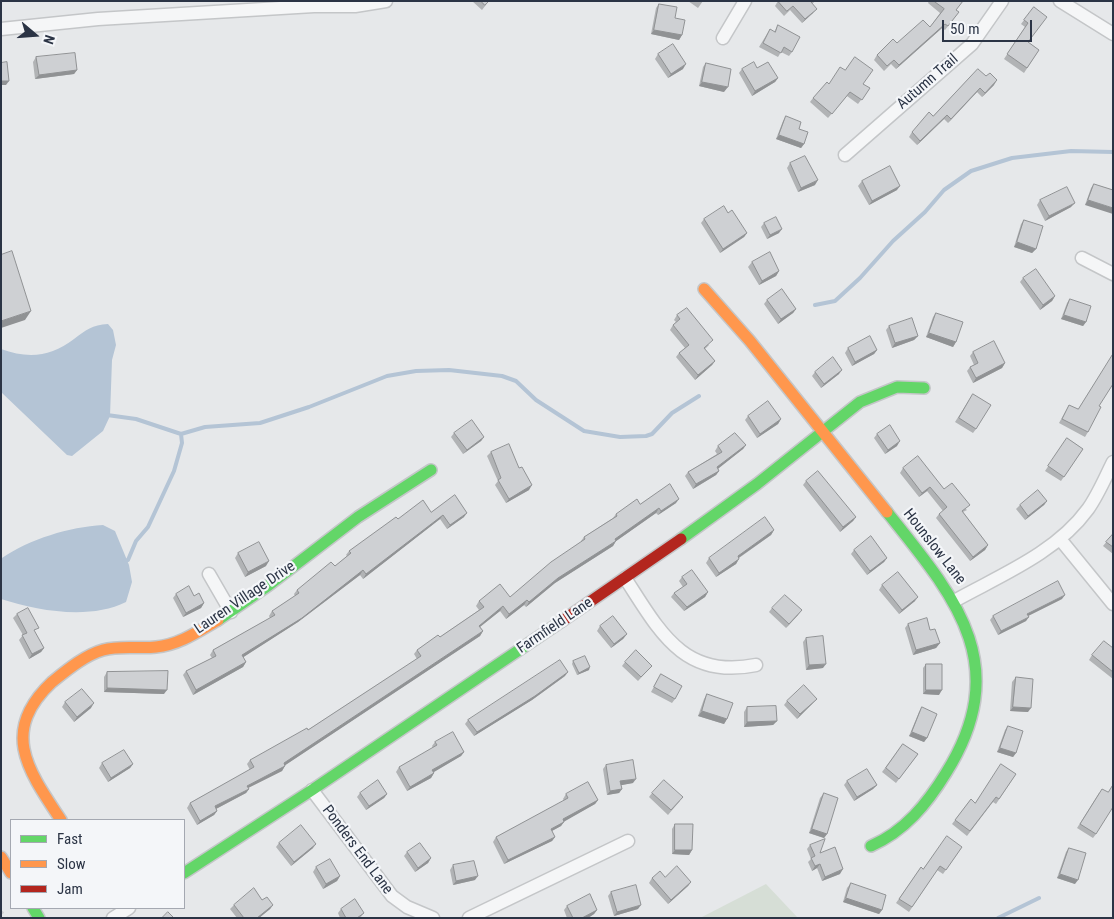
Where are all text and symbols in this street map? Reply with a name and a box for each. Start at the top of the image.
north arrow [10,10,60,60]
scale bar [944,10,1034,42]
text: 50 m [950,20,980,38]
text: N [40,33,58,46]
street label: Autumn Trail [894,51,962,113]
street label: Hounslow Lane [899,506,969,588]
street label: Lauren Village Drive [191,558,299,638]
street label: Farmfield Lane [514,594,596,658]
street label: Ponders End Lane [318,802,396,898]
legend [10,819,185,909]
text: Fast [57,830,82,848]
text: Slow [57,855,86,873]
text: Jam [57,880,83,898]

